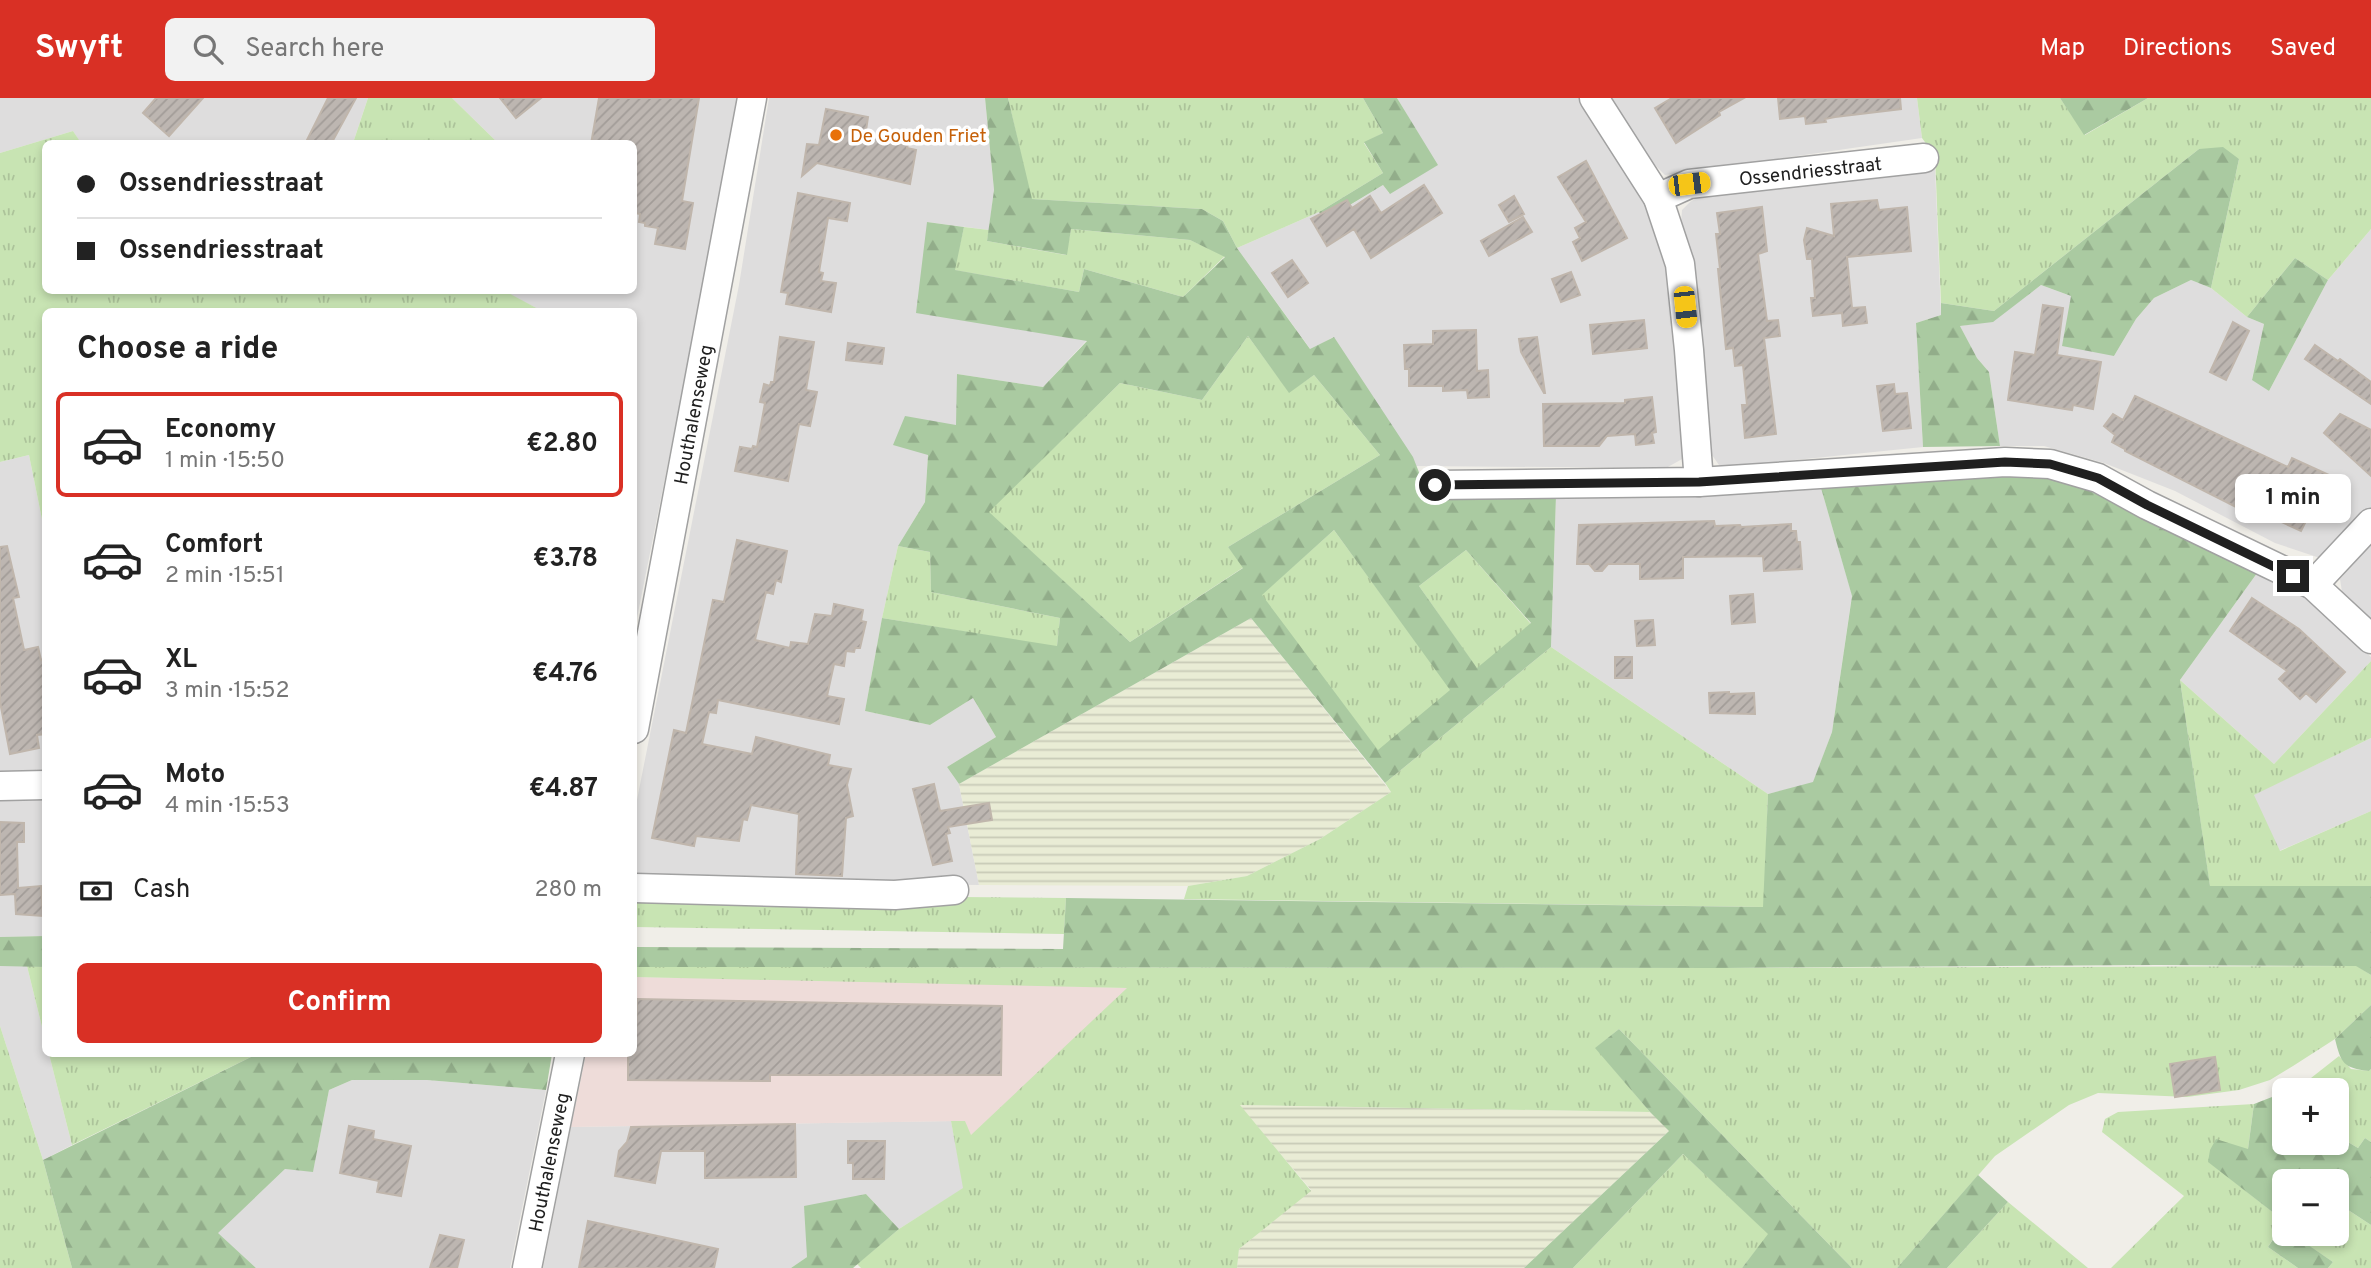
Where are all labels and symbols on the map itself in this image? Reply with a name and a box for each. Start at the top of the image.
place label: De Gouden Friet [850,125,987,149]
marker: De Gouden Friet [828,127,844,143]
street label: Ossendriesstraat [1738,153,1883,192]
car [1667,171,1712,197]
car [1673,285,1698,329]
street label: Houthalenseweg [670,343,720,487]
route start [1419,469,1451,501]
callout: 1 min [2235,475,2351,524]
route end [2277,560,2309,592]
street label: Houthalenseweg [525,1091,576,1234]

